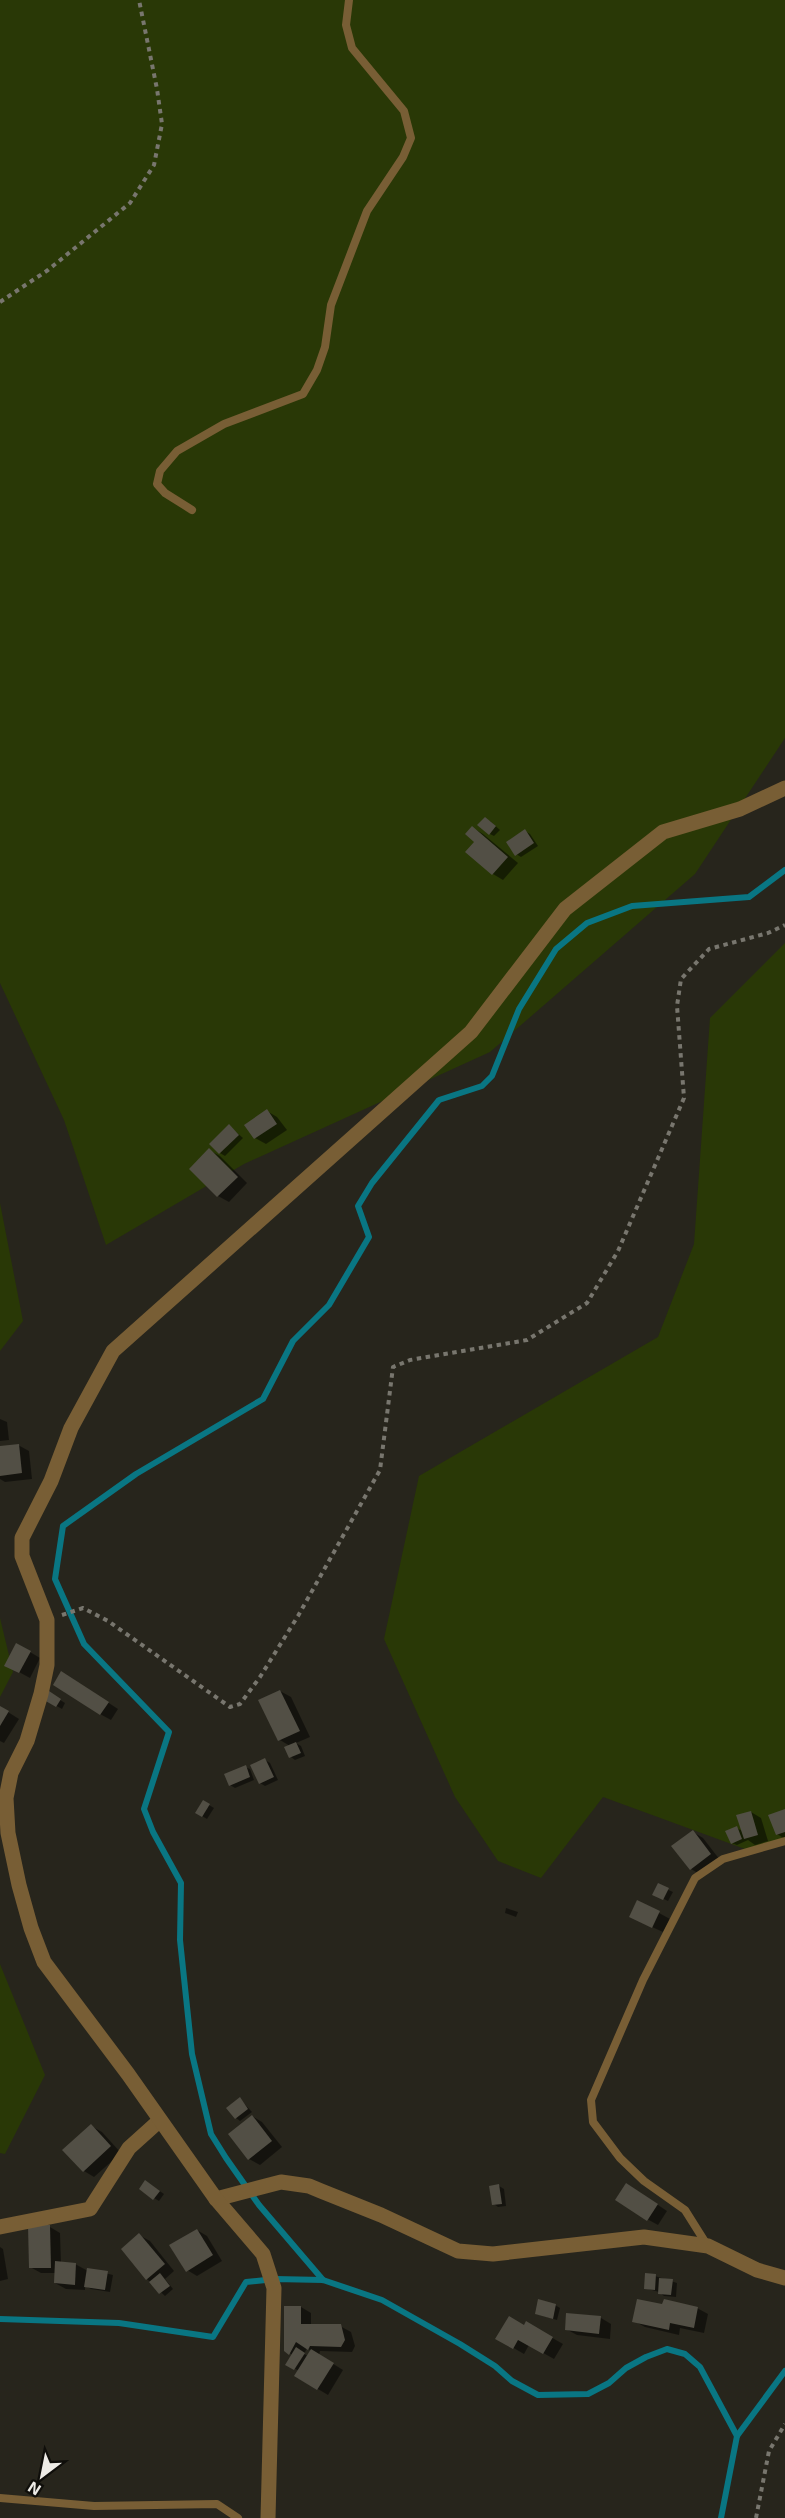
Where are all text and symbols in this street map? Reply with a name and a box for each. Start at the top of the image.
north arrow [12,2446,72,2506]
text: N [24,2478,44,2500]

